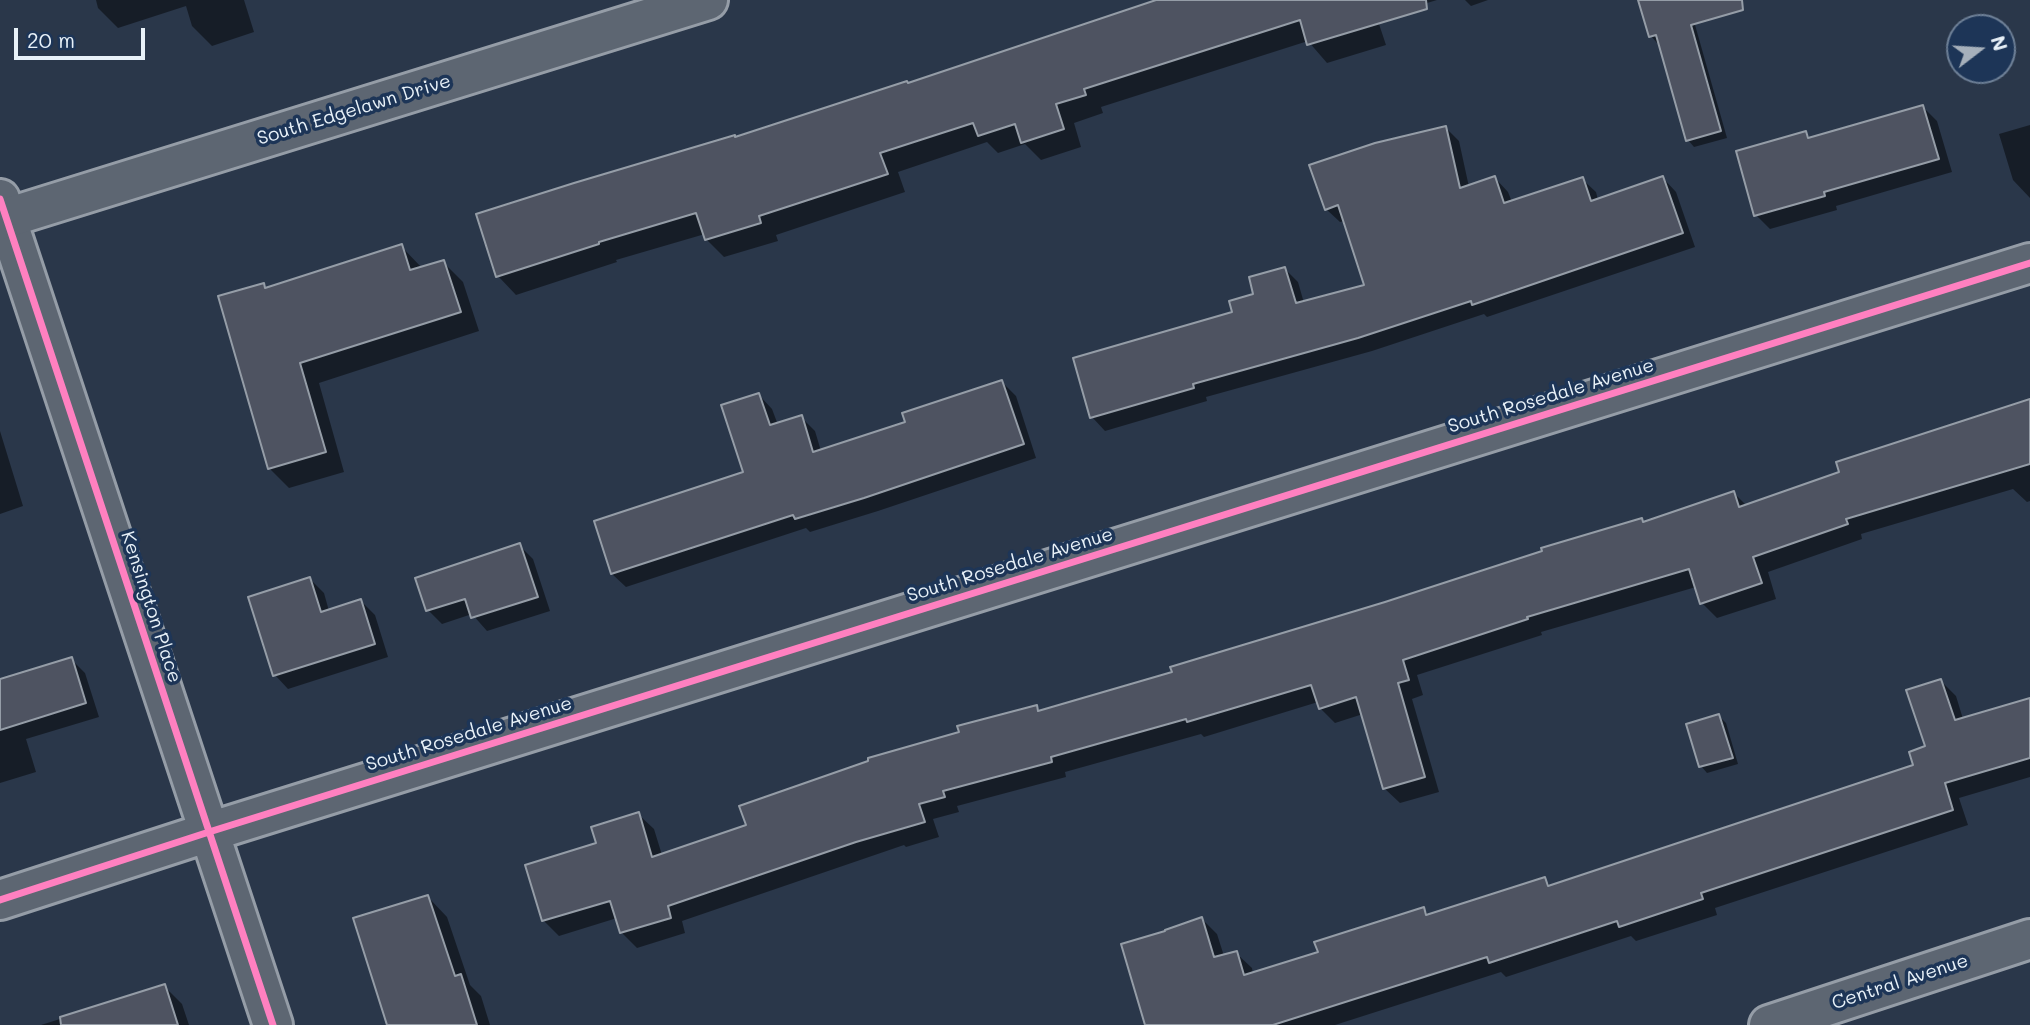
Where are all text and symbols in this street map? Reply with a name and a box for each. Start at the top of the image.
scale bar [18,14,149,58]
north arrow [1946,14,2016,84]
text: 20 m [27,26,75,53]
text: N [1986,33,2014,54]
street label: South Edgelawn Drive [254,70,454,150]
street label: South Rosedale Avenue [1445,354,1657,438]
street label: South Rosedale Avenue [904,523,1116,607]
street label: Kensington Place [116,528,186,686]
street label: South Rosedale Avenue [363,692,575,776]
street label: Central Avenue [1829,949,1971,1015]

